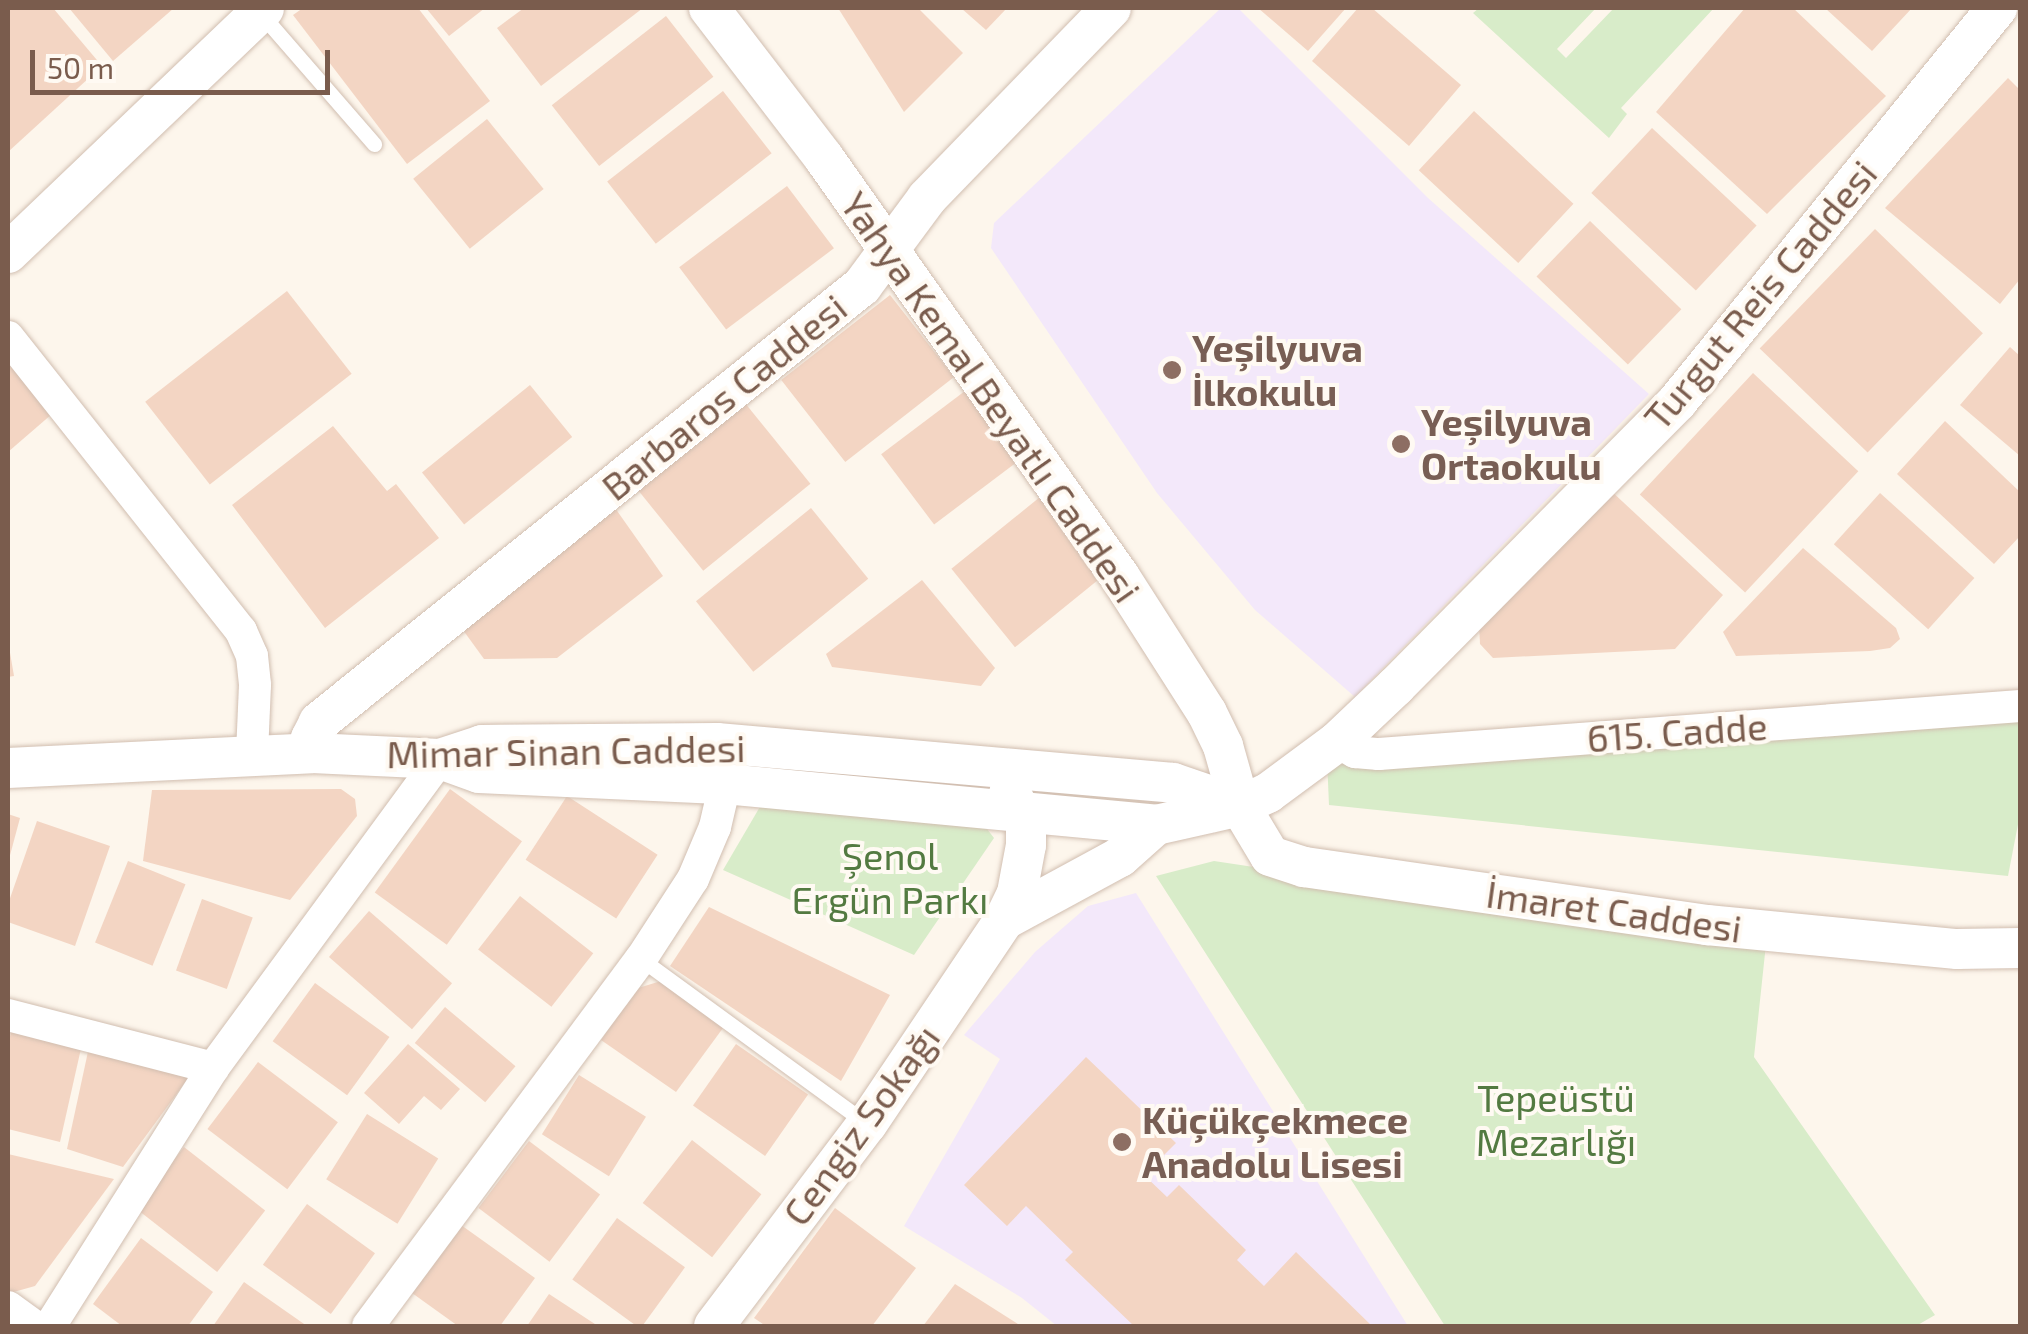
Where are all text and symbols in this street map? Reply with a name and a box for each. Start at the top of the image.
scale bar [35,30,335,92]
text: 50 m [47,49,114,85]
street label: Turgut Reis Caddesi [1634,151,1886,439]
street label: Yahya Kemal Beyatlı Caddesi [831,183,1151,611]
street label: Barbaros Caddesi [592,284,856,510]
place label: Yeşilyuva İlkokulu [1192,325,1363,414]
marker: Yeşilyuva İlkokulu [1161,359,1183,381]
place label: Yeşilyuva Ortaokulu [1421,399,1602,488]
marker: Yeşilyuva Ortaokulu [1390,433,1412,455]
street label: 615. Cadde [1585,703,1769,761]
street label: Mimar Sinan Caddesi [386,725,746,777]
park label: Şenol Ergün Parkı [792,833,988,922]
street label: İmaret Caddesi [1483,871,1745,951]
street label: Cengiz Sokağı [773,1016,949,1234]
park label: Tepeüstü Mezarlığı [1476,1075,1636,1164]
place label: Küçükçekmece Anadolu Lisesi [1142,1097,1408,1186]
marker: Küçükçekmece Anadolu Lisesi [1111,1131,1133,1153]

